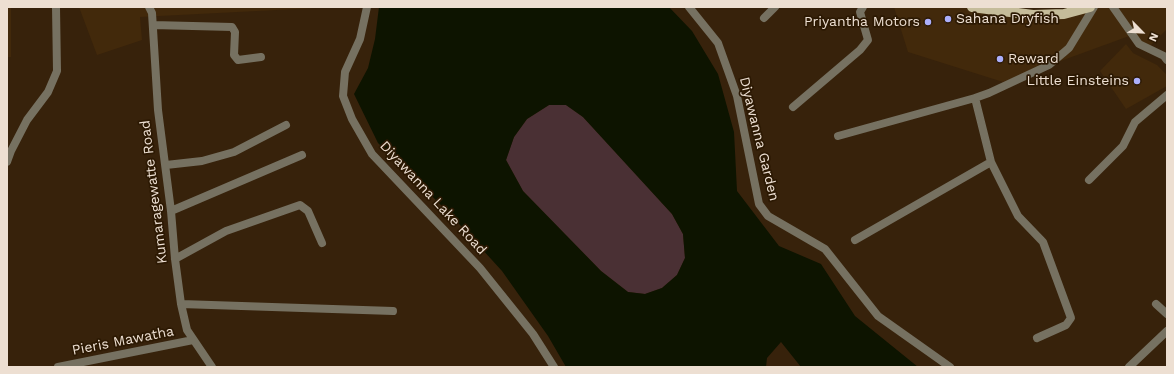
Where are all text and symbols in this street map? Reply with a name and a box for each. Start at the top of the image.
place label: Sahana Dryfish [956,11,1059,27]
north arrow [1122,12,1162,52]
place label: Priyantha Motors [804,14,920,30]
marker: Sahana Dryfish [943,14,953,24]
marker: Priyantha Motors [923,17,933,27]
text: N [1146,31,1161,43]
place label: Reward [1008,51,1059,67]
marker: Reward [995,54,1005,64]
place label: Little Einsteins [1027,73,1129,89]
street label: Diyawanna Garden [735,75,783,203]
marker: Little Einsteins [1132,76,1142,86]
street label: Kumaragewatte Road [137,119,171,265]
street label: Diyawanna Lake Road [376,138,490,258]
street label: Pieris Mawatha [71,323,175,359]

